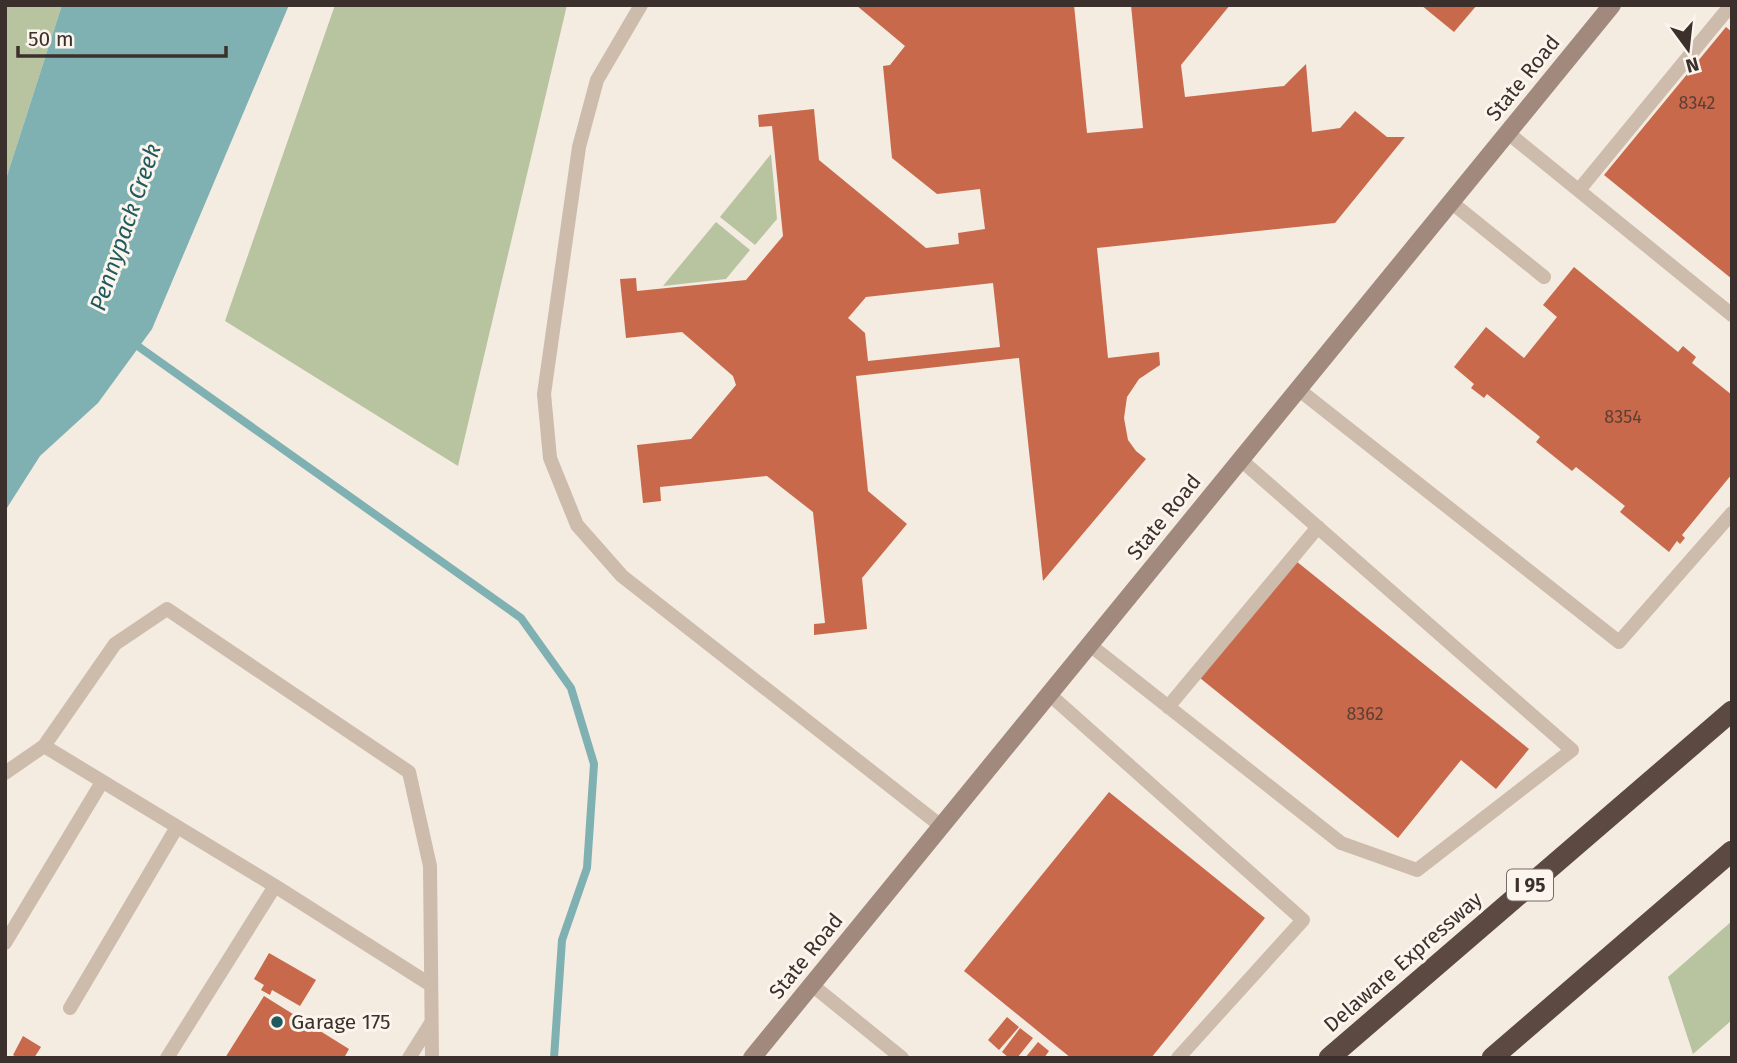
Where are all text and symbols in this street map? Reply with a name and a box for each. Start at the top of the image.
scale bar [18,14,226,58]
north arrow [1653,14,1723,84]
text: 50 m [28,26,74,52]
street label: State Road [1480,30,1566,126]
text: N [1683,52,1701,78]
house number: 8342 [1679,92,1716,114]
water label: Pennypack Creek [83,140,167,314]
house number: 8354 [1604,406,1642,428]
street label: State Road [1121,469,1207,565]
house number: 8362 [1346,703,1384,725]
road number: I 95 [1507,870,1553,900]
street label: Delaware Expressway [1318,886,1488,1038]
street label: State Road [763,908,849,1004]
place label: Garage 175 [291,1009,390,1035]
marker: Garage 175 [269,1014,285,1030]

